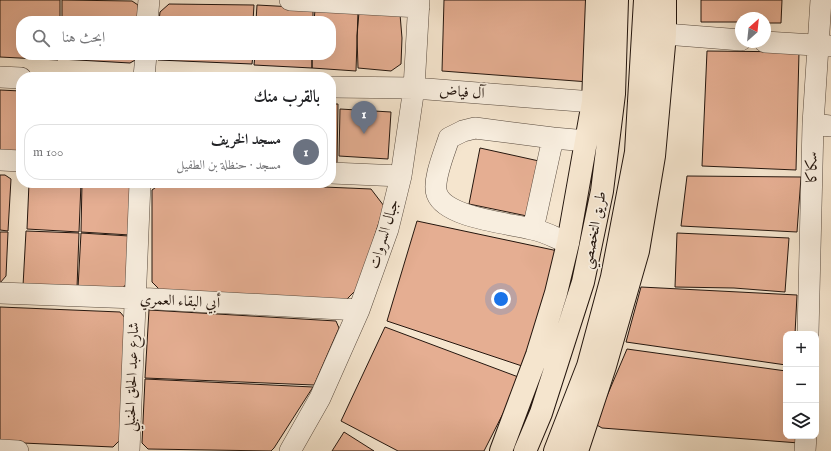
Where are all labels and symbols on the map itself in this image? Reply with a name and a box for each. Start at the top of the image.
north arrow [735,12,771,48]
street label: آل فياض [439,81,487,103]
pin: 1 [351,101,377,134]
street label: سكاكا [802,151,822,183]
street label: طريق التخصصي [577,189,615,271]
street label: جبال السروات [364,197,404,271]
street label: أبي البقاء العمري [139,287,221,315]
your location [491,289,511,309]
street label: شارع عبد الحلق الحنبلي [121,322,147,432]

